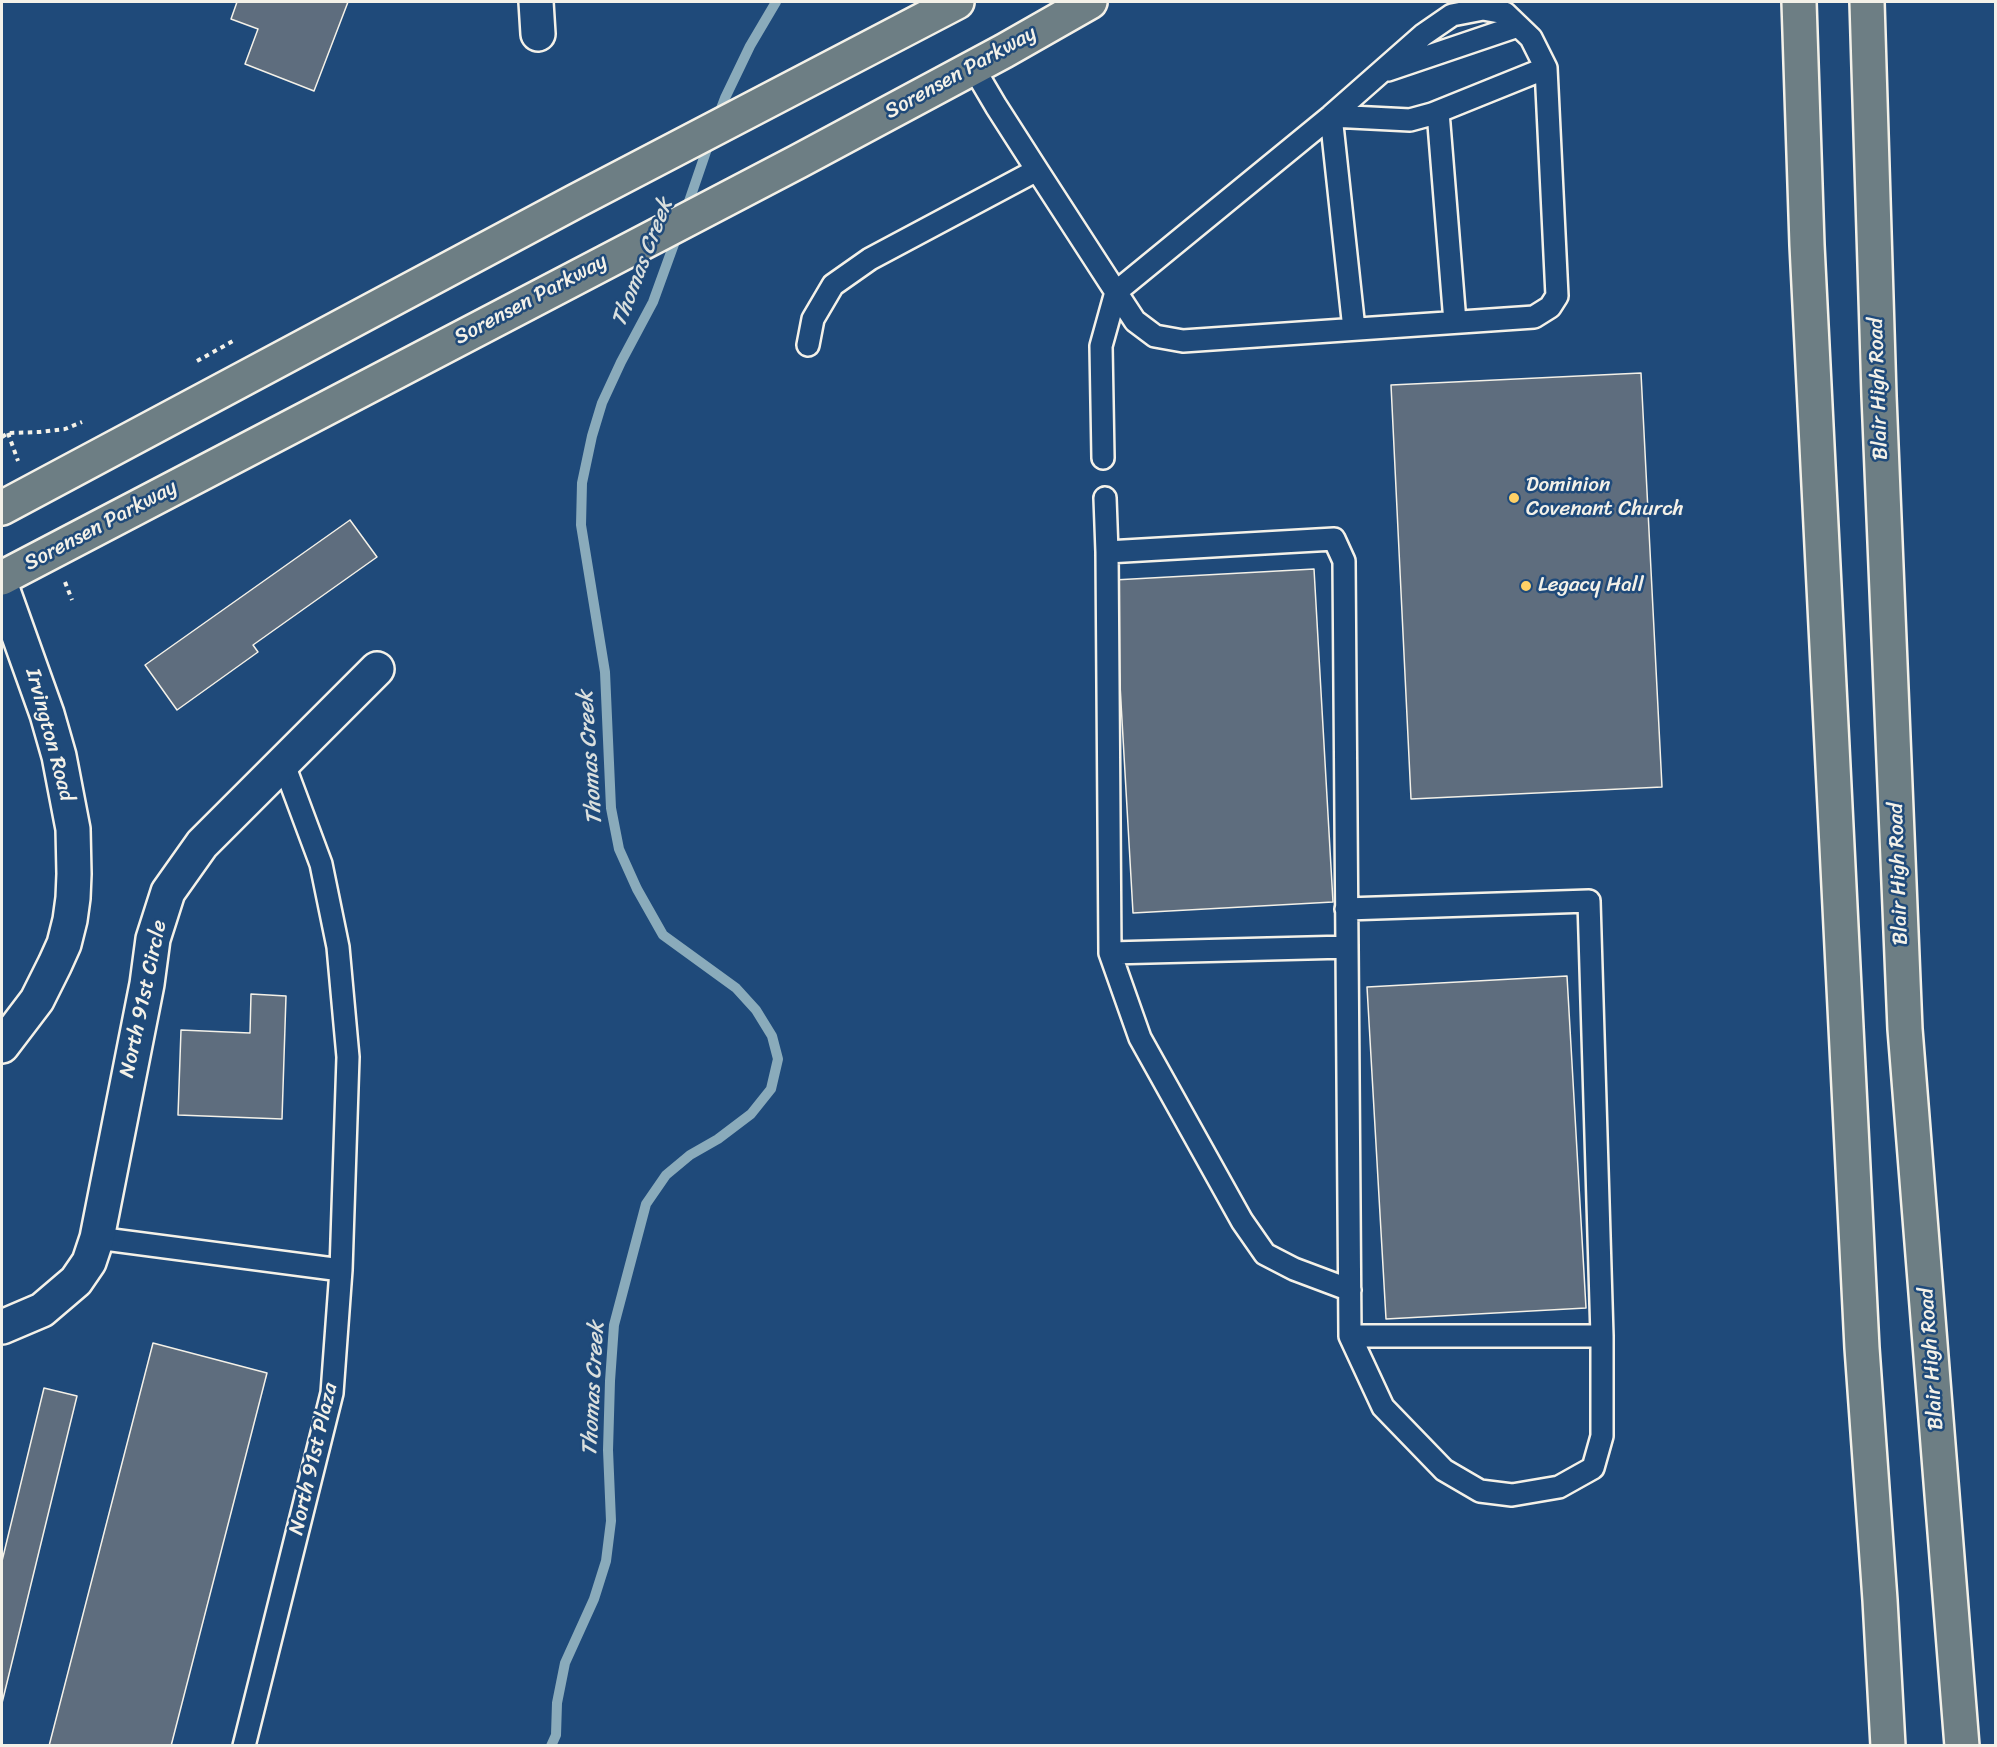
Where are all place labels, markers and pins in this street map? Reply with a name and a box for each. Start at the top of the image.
place label: Dominion Covenant Church [1526,473,1684,523]
marker: Dominion Covenant Church [1507,491,1521,505]
place label: Legacy Hall [1538,573,1644,599]
marker: Legacy Hall [1519,579,1533,593]

